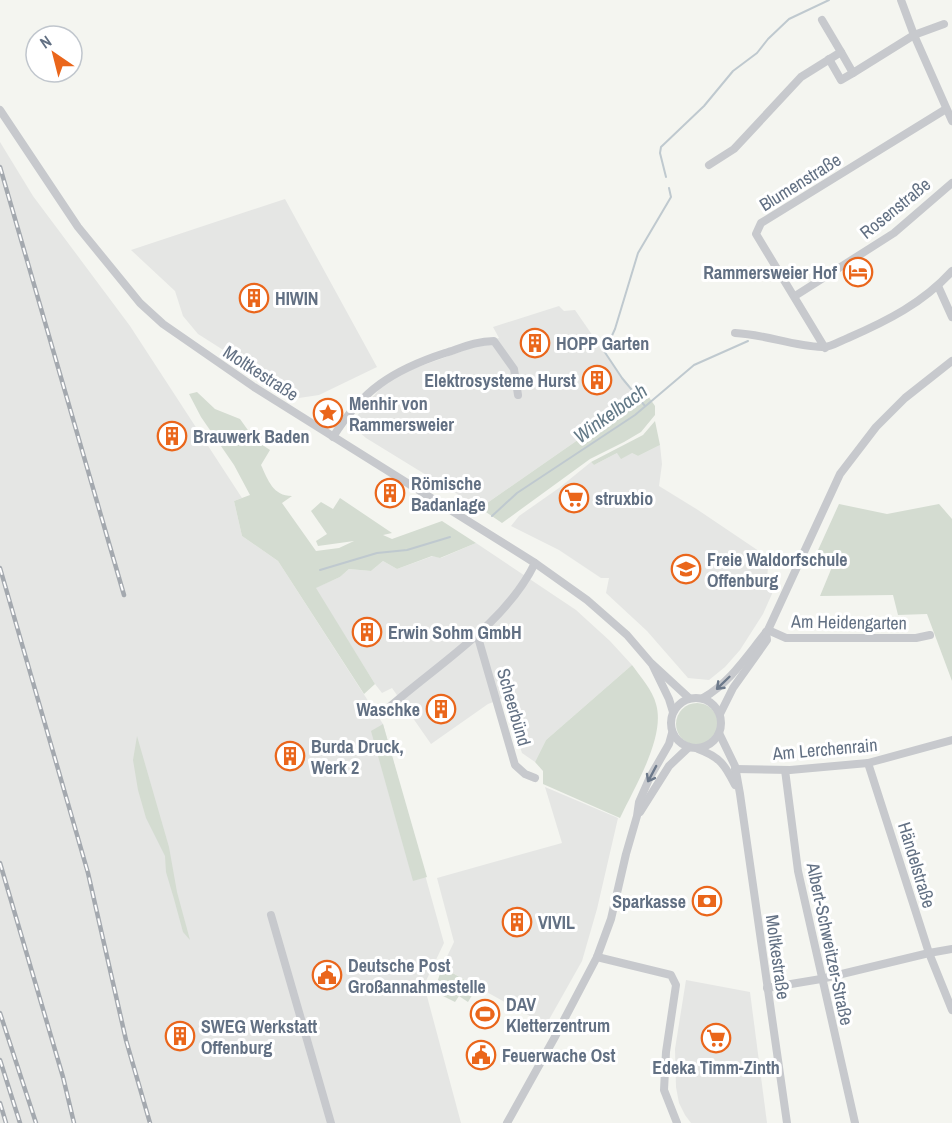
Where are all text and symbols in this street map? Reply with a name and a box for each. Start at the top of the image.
north arrow [24,24,84,84]
text: N [35,30,56,53]
street label: Blumenstraße [754,147,846,217]
street label: Rosenstraße [854,172,936,244]
hotel icon: Rammersweier Hof [842,256,874,288]
place label: Rammersweier Hof [703,260,837,285]
building icon: HIWIN [238,282,270,314]
place label: HIWIN [275,286,318,311]
building icon: HOPP Garten [519,327,551,359]
place label: HOPP Garten [556,331,649,356]
street label: Moltkestraße [218,339,304,407]
building icon: Elektrosysteme Hurst [581,364,613,396]
place label: Elektrosysteme Hurst [424,368,576,393]
water label: Winkelbach [568,377,652,449]
place label: Menhir von Rammersweier [349,391,454,437]
place icon: Menhir von Rammersweier [312,397,344,429]
building icon: Brauwerk Baden [156,420,188,452]
place label: Brauwerk Baden [193,424,309,449]
place label: Römische Badanlage [411,471,486,517]
building icon: Römische Badanlage [374,477,406,509]
supermarket icon: struxbio [558,482,590,514]
place label: struxbio [595,486,653,511]
place label: Freie Waldorfschule Offenburg [707,547,848,593]
school or university icon: Freie Waldorfschule Offenburg [670,553,702,585]
street label: Am Heidengarten [790,608,907,636]
building icon: Erwin Sohm GmbH [351,616,383,648]
place label: Erwin Sohm GmbH [388,620,522,645]
street label: Scheerbünd [491,665,537,749]
one-way arrow [716,676,731,691]
building icon: Waschke [425,693,457,725]
place label: Waschke [357,697,420,722]
street label: Am Lerchenrain [771,732,878,766]
place label: Burda Druck, Werk 2 [311,734,404,780]
building icon: Burda Druck, Werk 2 [274,740,306,772]
one-way arrow [646,764,657,782]
street label: Händelstraße [892,819,942,911]
street label: Albert-Schweitzer-Straße [800,859,859,1028]
bank icon: Sparkasse [691,885,723,917]
place label: Sparkasse [612,889,686,914]
building icon: VIVIL [501,906,533,938]
place label: VIVIL [538,910,575,935]
street label: Moltkestraße [760,913,796,1001]
place label: Deutsche Post Großannahmestelle [348,953,486,999]
public building icon: Deutsche Post Großannahmestelle [311,959,343,991]
place label: DAV Kletterzentrum [506,992,610,1038]
sports icon: DAV Kletterzentrum [469,998,501,1030]
place label: SWEG Werkstatt Offenburg [201,1014,317,1060]
building icon: SWEG Werkstatt Offenburg [164,1020,196,1052]
supermarket icon: Edeka Timm-Zinth [700,1022,732,1054]
public building icon: Feuerwache Ost [465,1039,497,1071]
place label: Feuerwache Ost [502,1043,615,1068]
place label: Edeka Timm-Zinth [652,1055,780,1080]

